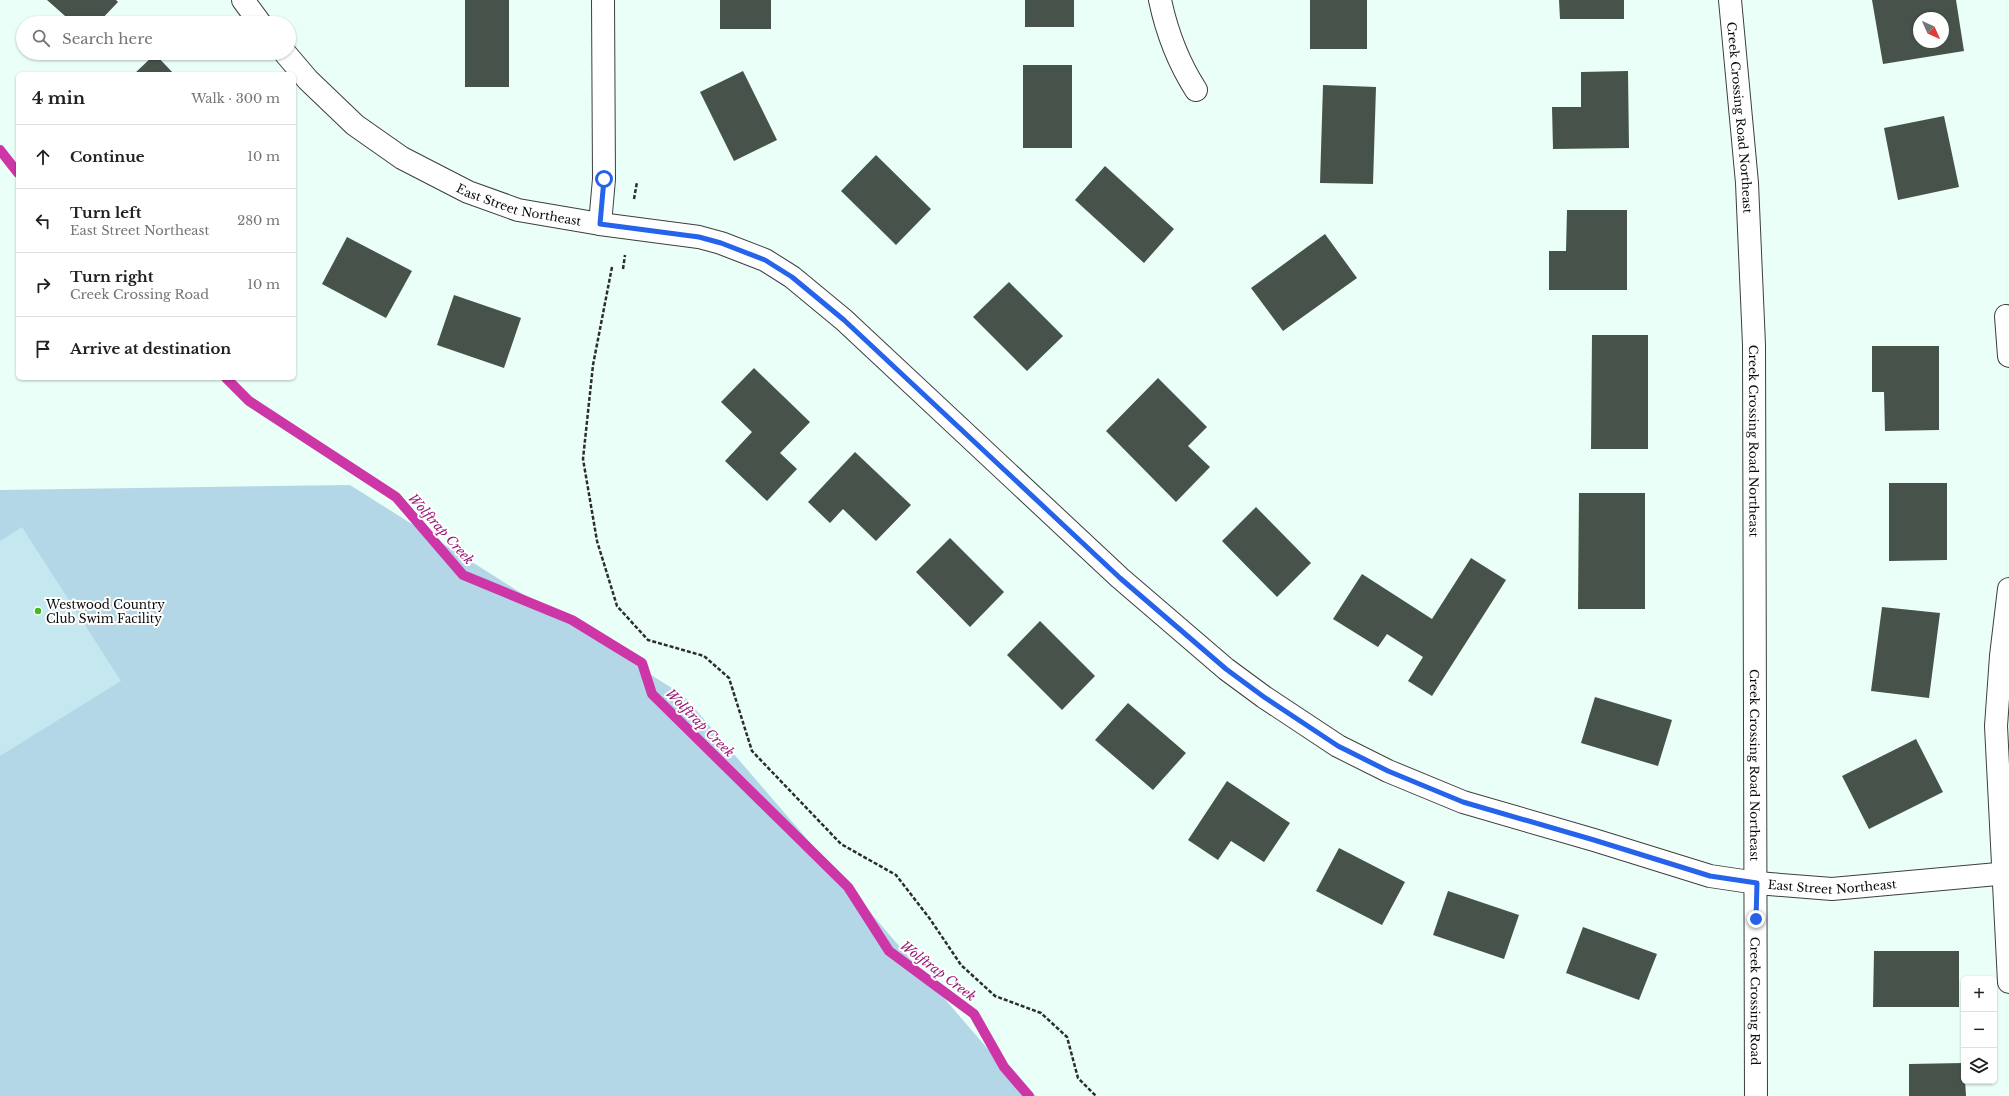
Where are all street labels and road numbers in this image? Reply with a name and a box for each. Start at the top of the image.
street label: Creek Crossing Road Northeast [1725,21,1756,214]
street label: East Street Northeast [454,180,583,228]
street label: Creek Crossing Road Northeast [1746,345,1762,538]
street label: Creek Crossing Road Northeast [1747,669,1763,862]
street label: East Street Northeast [1767,876,1897,897]
street label: Creek Crossing Road [1748,937,1763,1065]

